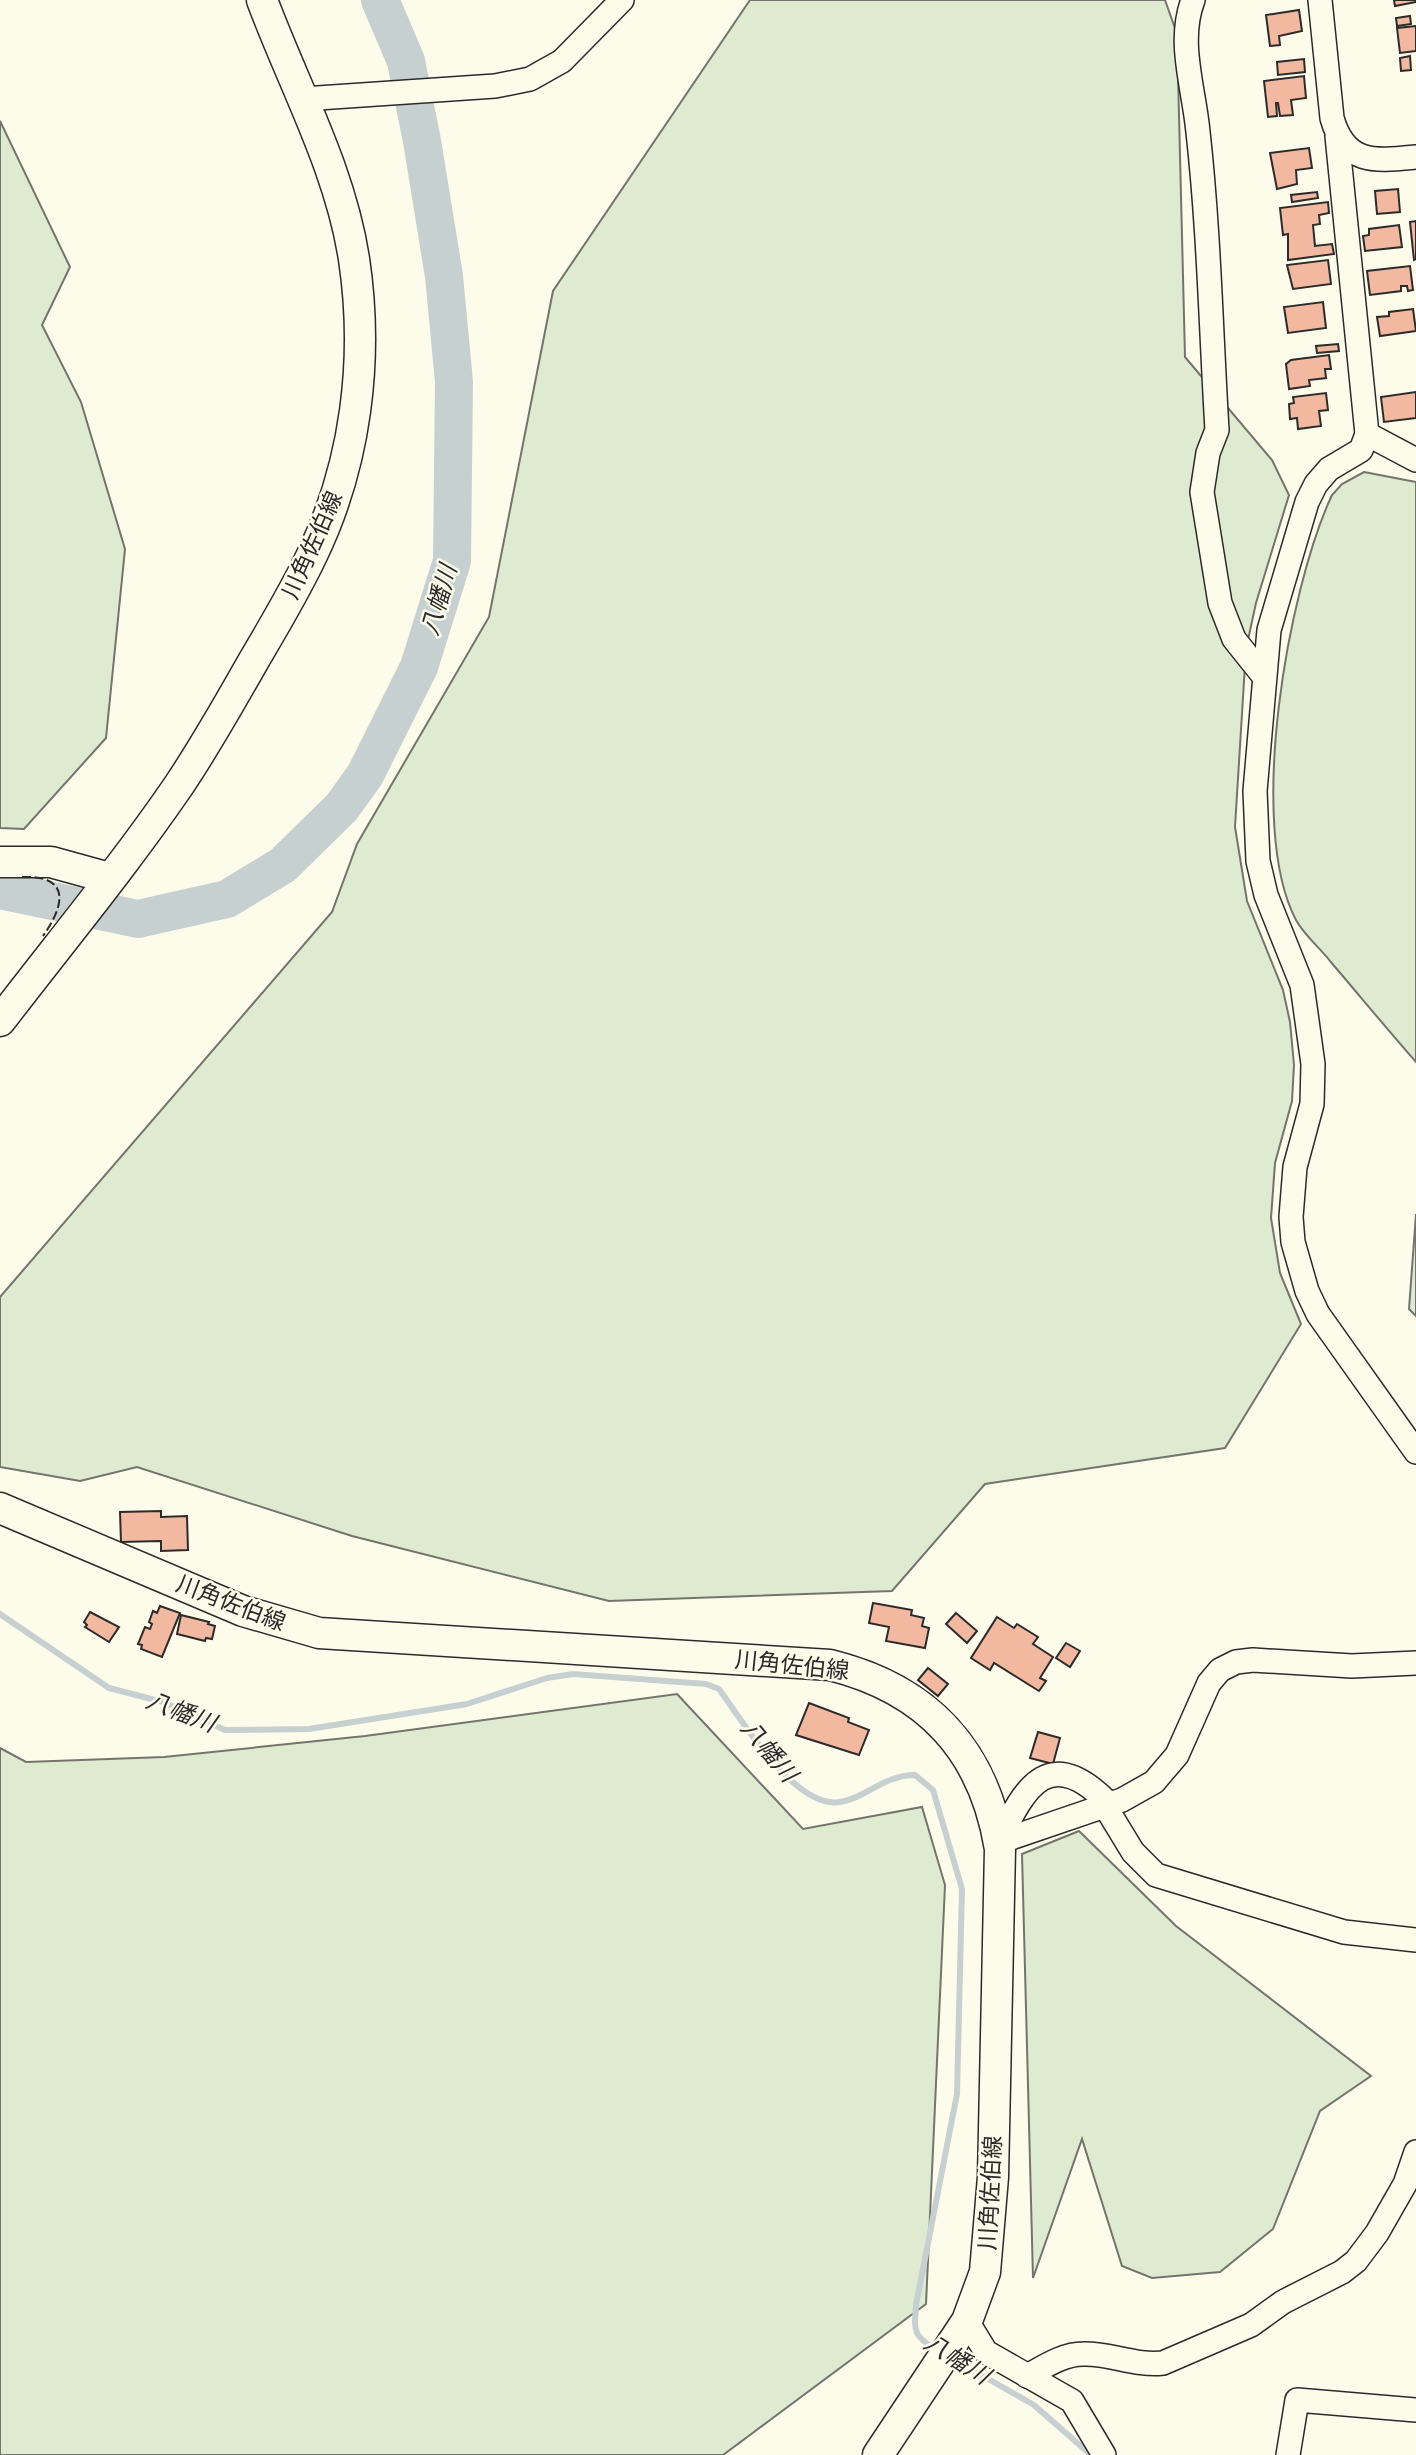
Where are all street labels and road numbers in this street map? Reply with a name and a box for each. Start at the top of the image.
street label: 川角佐伯線 [277,487,348,603]
street label: 川角佐伯線 [172,1570,289,1637]
street label: 川角佐伯線 [733,1646,851,1685]
street label: 川角佐伯線 [974,2135,1007,2251]

